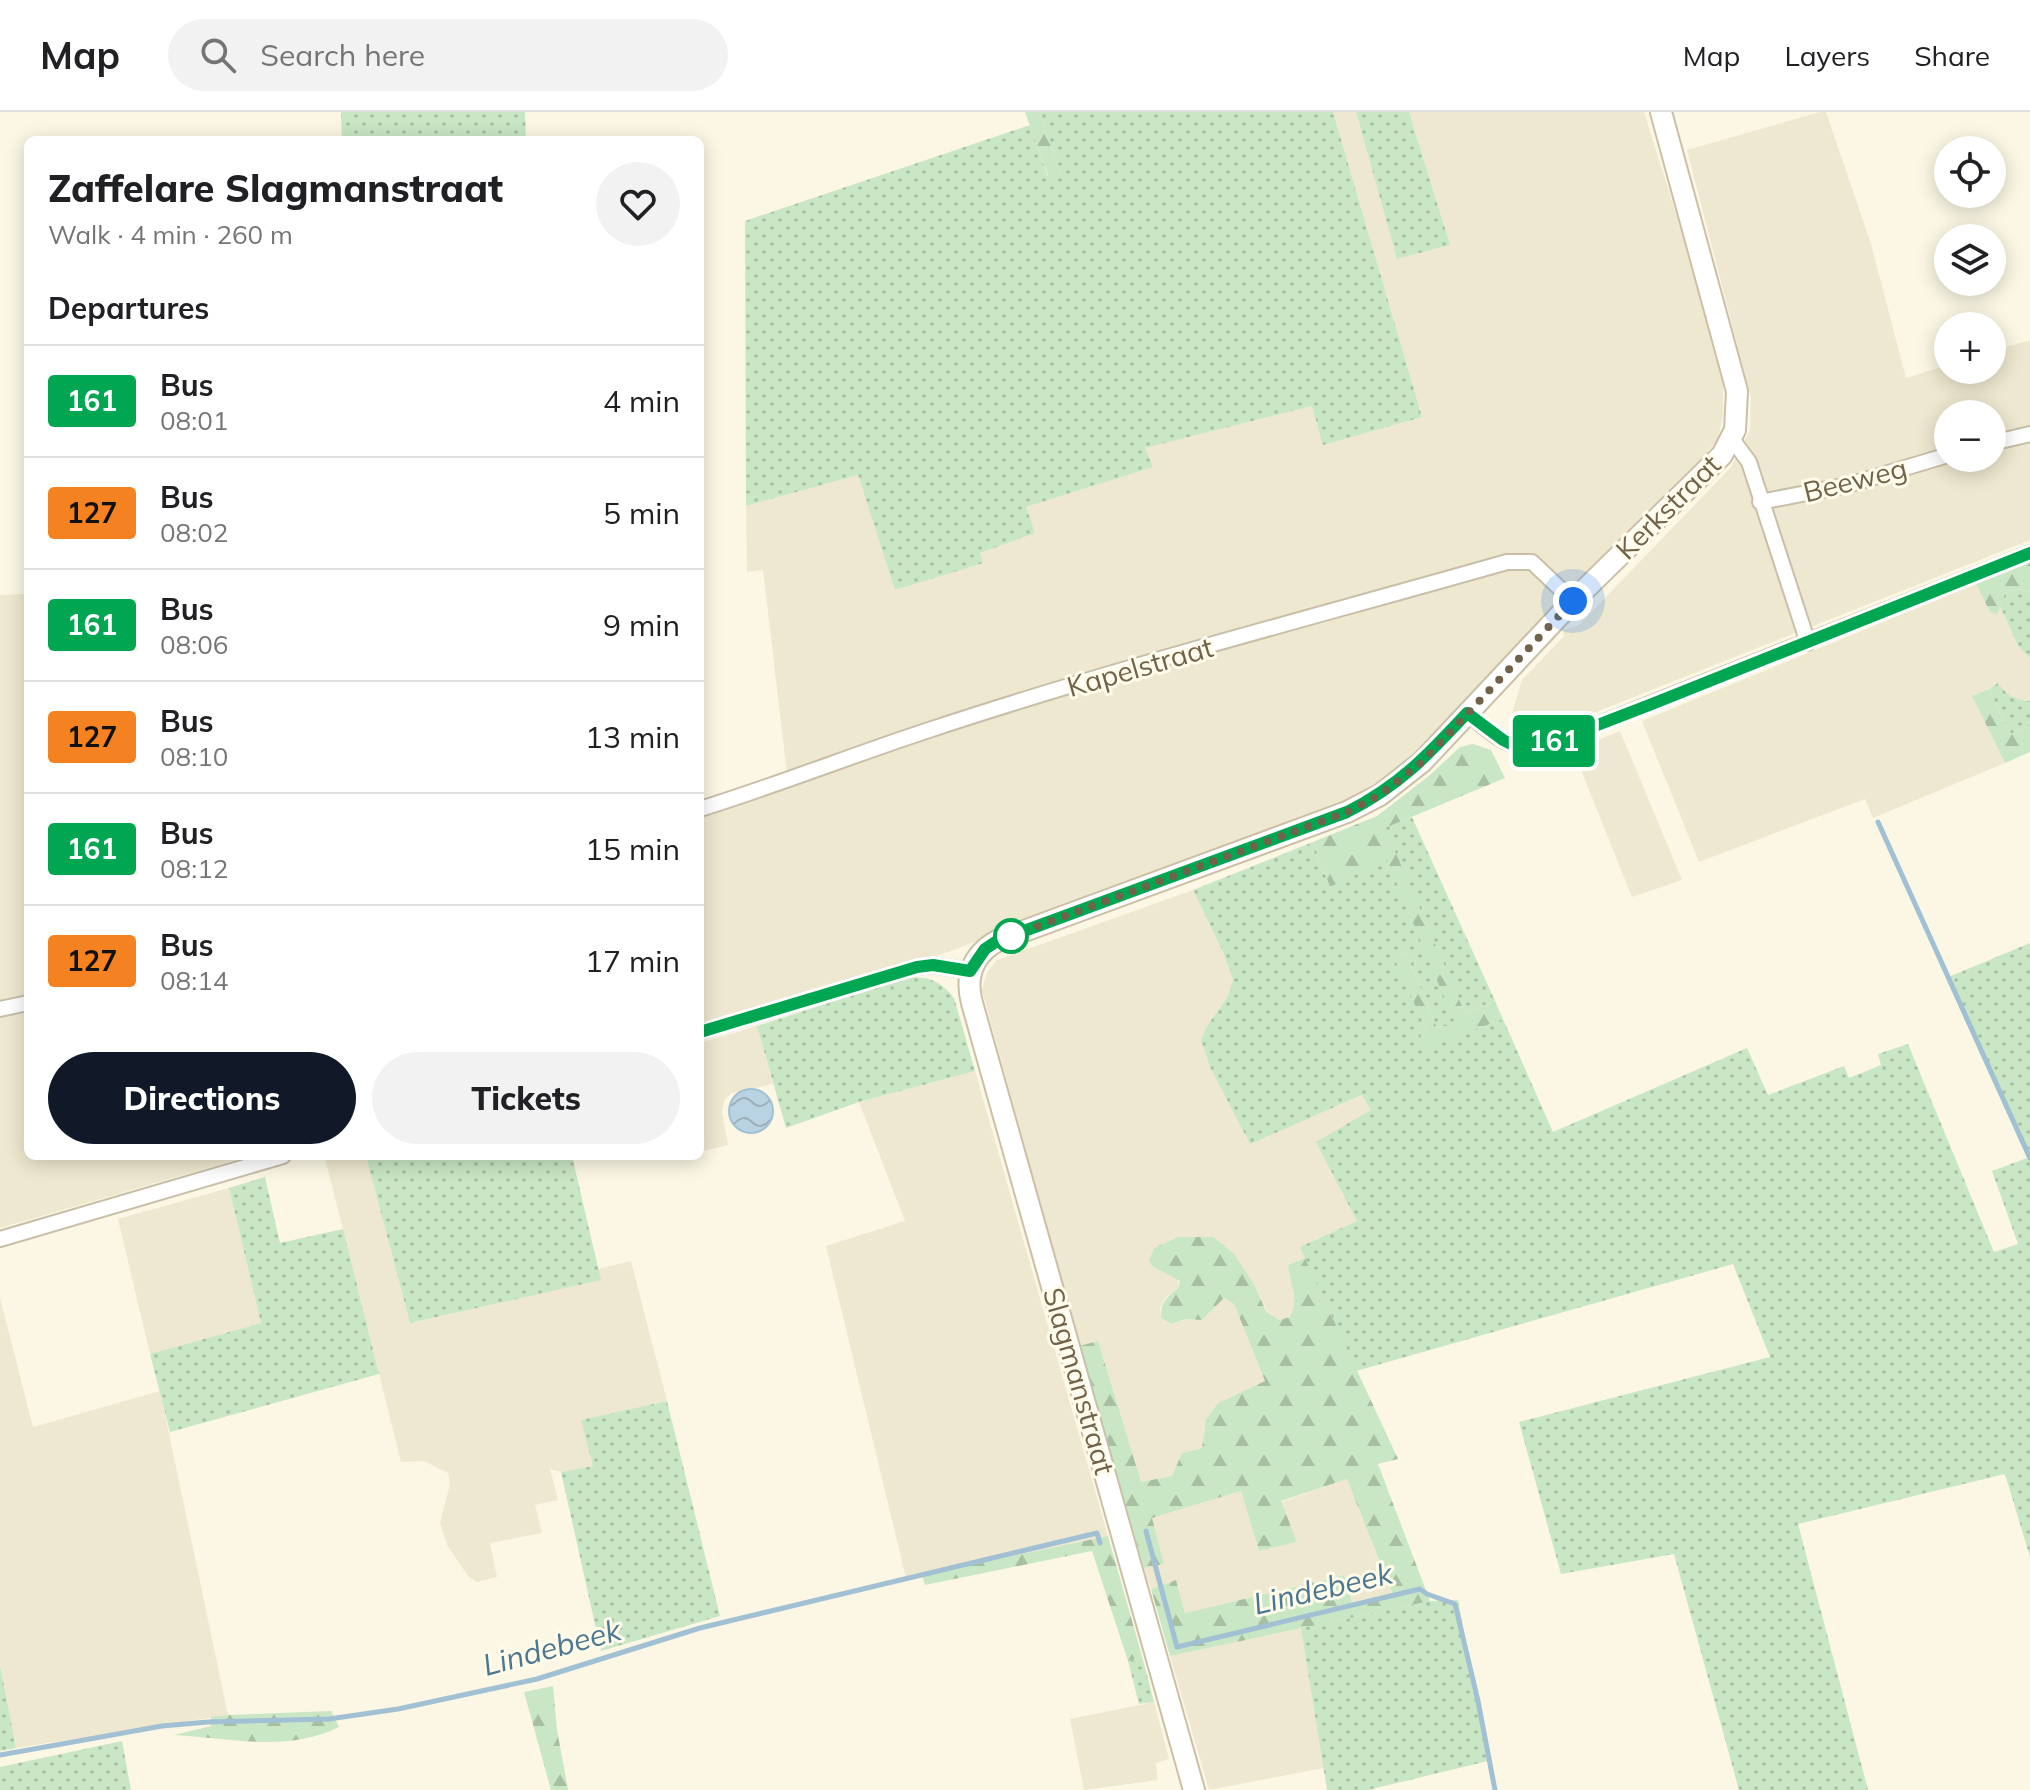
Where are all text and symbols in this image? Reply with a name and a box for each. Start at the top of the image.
search box [168,19,728,91]
text: Map [40,31,120,79]
icon: search [196,33,240,77]
text: Search here [260,36,425,74]
text: Map [1683,38,1740,73]
text: Layers [1784,38,1870,73]
text: Share [1914,38,1990,73]
map controls [1934,136,2006,472]
button: locate [1934,136,2006,208]
button: heart [596,162,680,246]
text: Zaffelare Slagmanstraat [48,164,503,212]
text: Walk · 4 min · 260 m [48,218,293,251]
button: layers [1934,224,2006,296]
text: Departures [48,289,209,327]
button: + [1934,312,2006,384]
text: Bus [160,366,214,404]
text: 4 min [603,382,680,420]
text: 161 [67,383,117,418]
button: − [1934,400,2006,472]
text: 08:01 [160,404,228,437]
street label: Kerkstraat [1608,447,1728,566]
street label: Beeweg [1799,450,1910,509]
text: Bus [160,478,214,516]
text: 5 min [603,494,680,532]
text: 127 [67,495,117,530]
text: 08:02 [160,516,228,549]
your location [1553,581,1593,621]
text: Bus [160,590,214,628]
text: 9 min [603,606,680,644]
text: 161 [67,607,117,642]
text: 08:06 [160,628,228,661]
street label: Kapelstraat [1063,629,1217,704]
text: Bus [160,702,214,740]
line badge: 161 [1508,715,1600,767]
text: 13 min [585,718,680,756]
text: 127 [67,719,117,754]
text: 161 [1529,723,1579,758]
text: 08:10 [160,740,228,773]
text: Bus [160,814,214,852]
text: 15 min [585,830,680,868]
text: 161 [67,831,117,866]
text: 08:12 [160,852,228,885]
unlabelled marker [994,919,1028,953]
text: Bus [160,926,214,964]
text: 17 min [585,942,680,980]
text: 127 [67,943,117,978]
text: 08:14 [160,964,228,997]
button: Directions [48,1052,356,1144]
button: Tickets [372,1052,680,1144]
street label: Slagmanstraat [1036,1283,1123,1478]
water label: Lindebeek [1250,1553,1397,1622]
water label: Lindebeek [478,1610,626,1684]

